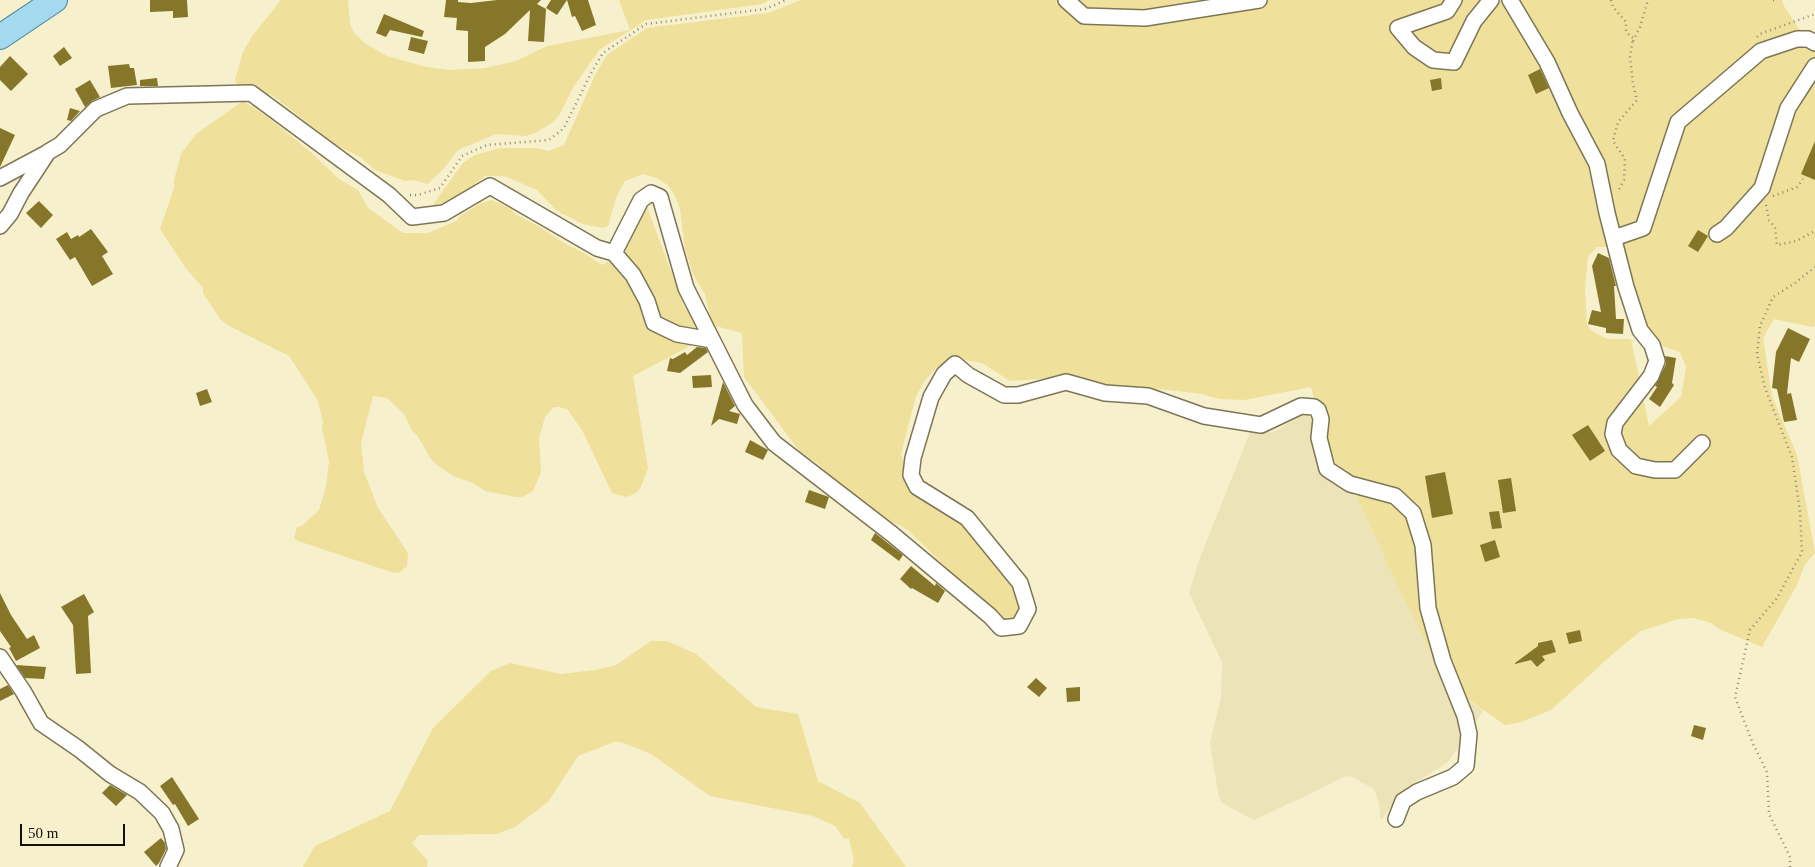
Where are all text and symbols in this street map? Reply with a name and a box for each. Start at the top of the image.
scale bar [22,814,128,846]
text: 50 m [28,825,58,841]

